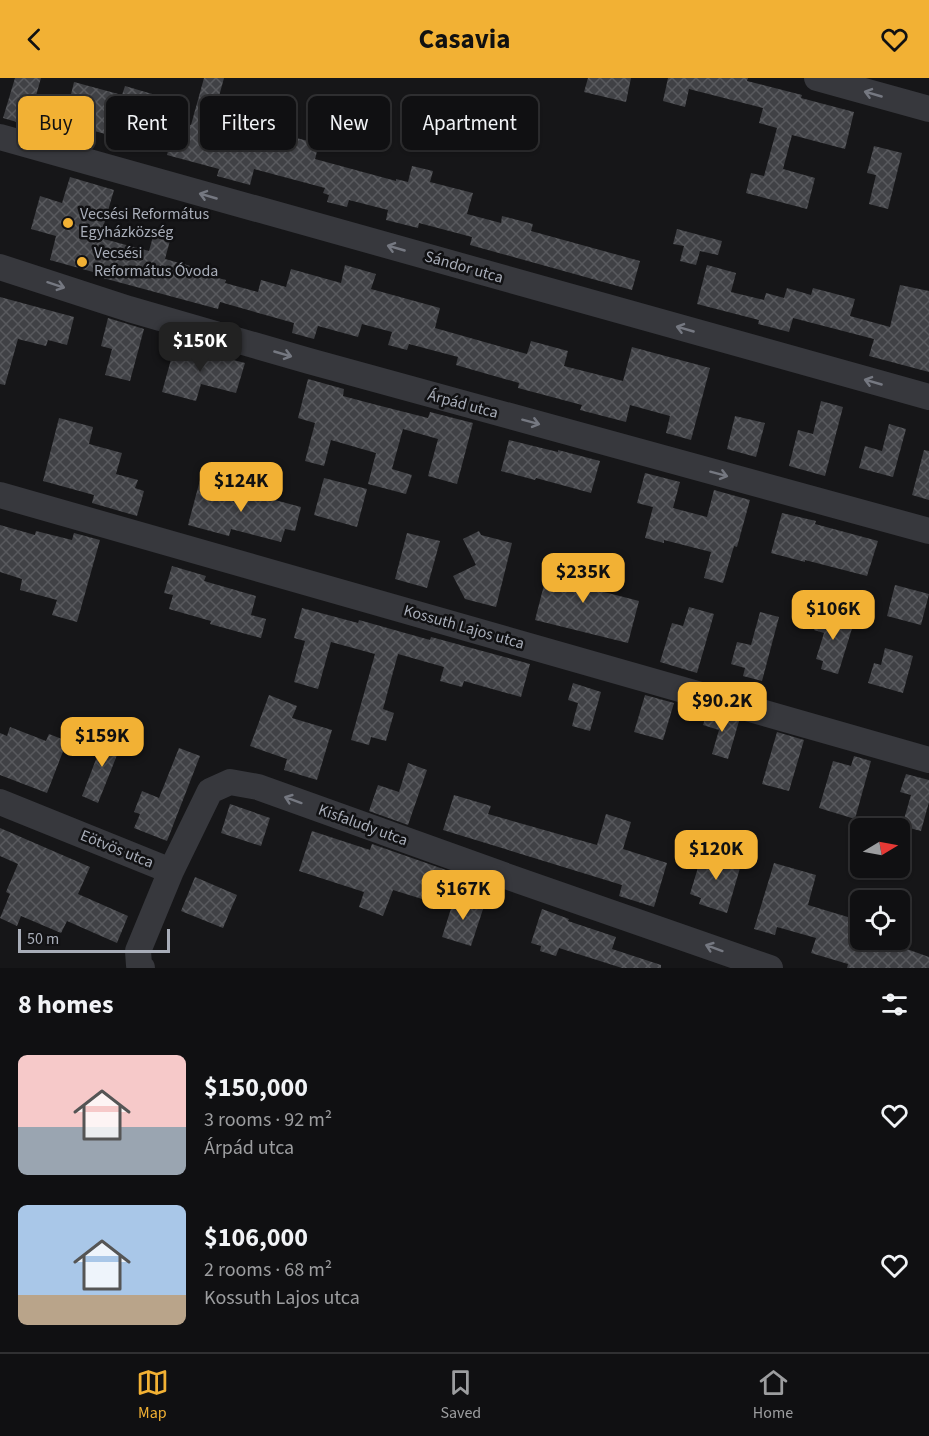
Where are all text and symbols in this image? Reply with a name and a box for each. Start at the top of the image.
text: Casavia [419,20,510,59]
icon: back [18,23,51,56]
icon: heart [878,23,911,56]
one-way arrow [864,87,883,99]
chip: Buy [18,96,94,150]
chip: Rent [106,96,188,150]
chip: Filters [200,96,296,150]
chip: New [308,96,390,150]
chip: Apartment [402,96,538,150]
one-way arrow [199,189,218,201]
place label: Vecsési Református Egyházközség [80,203,210,243]
marker: Vecsési Református Egyházközség [61,216,75,230]
place label: Vecsési Református Óvoda [94,242,218,282]
one-way arrow [387,242,406,253]
street label: Sándor utca [422,245,506,289]
marker: Vecsési Református Óvoda [75,255,89,269]
one-way arrow [46,281,65,292]
pin: $150K [158,322,242,373]
one-way arrow [676,323,695,334]
text: $150K [173,327,227,355]
one-way arrow [273,349,292,360]
one-way arrow [864,375,883,387]
street label: Árpád utca [425,384,501,424]
one-way arrow [521,417,540,428]
pin: $124K [199,462,283,513]
text: $124K [214,467,268,495]
one-way arrow [710,468,729,480]
pin: $235K [541,553,625,604]
text: $235K [556,558,610,586]
pin: $106K [791,590,875,641]
text: $106K [806,595,860,623]
street label: Kossuth Lajos utca [401,599,527,655]
pin: $90.2K [673,682,771,733]
text: $90.2K [692,687,752,715]
pin: $159K [60,717,144,768]
text: $159K [75,722,129,750]
one-way arrow [284,793,303,804]
street label: Kisfaludy utca [315,799,411,851]
north arrow [850,818,910,878]
map controls [850,818,910,950]
street label: Eötvös utca [77,824,157,874]
pin: $120K [674,830,758,881]
text: $120K [689,835,743,863]
pin: $167K [421,870,505,921]
text: $167K [436,875,490,903]
button: locate [850,890,910,950]
scale bar [18,926,170,954]
text: 50 m [27,928,59,950]
one-way arrow [706,942,724,953]
text: 8 homes [18,986,113,1023]
icon: filters [878,988,911,1021]
text: $150,000 [204,1069,308,1106]
icon: home [66,1079,138,1151]
icon: heart [878,1099,911,1132]
text: 3 rooms · 92 m² [204,1106,332,1134]
text: Árpád utca [204,1134,294,1162]
text: $106,000 [204,1219,308,1256]
icon: home [66,1229,138,1301]
icon: heart [878,1249,911,1282]
text: 2 rooms · 68 m² [204,1256,332,1284]
text: Kossuth Lajos utca [204,1284,360,1312]
tab: Map [136,1366,169,1424]
tab: Saved [440,1366,481,1424]
tab: Home [753,1366,793,1424]

